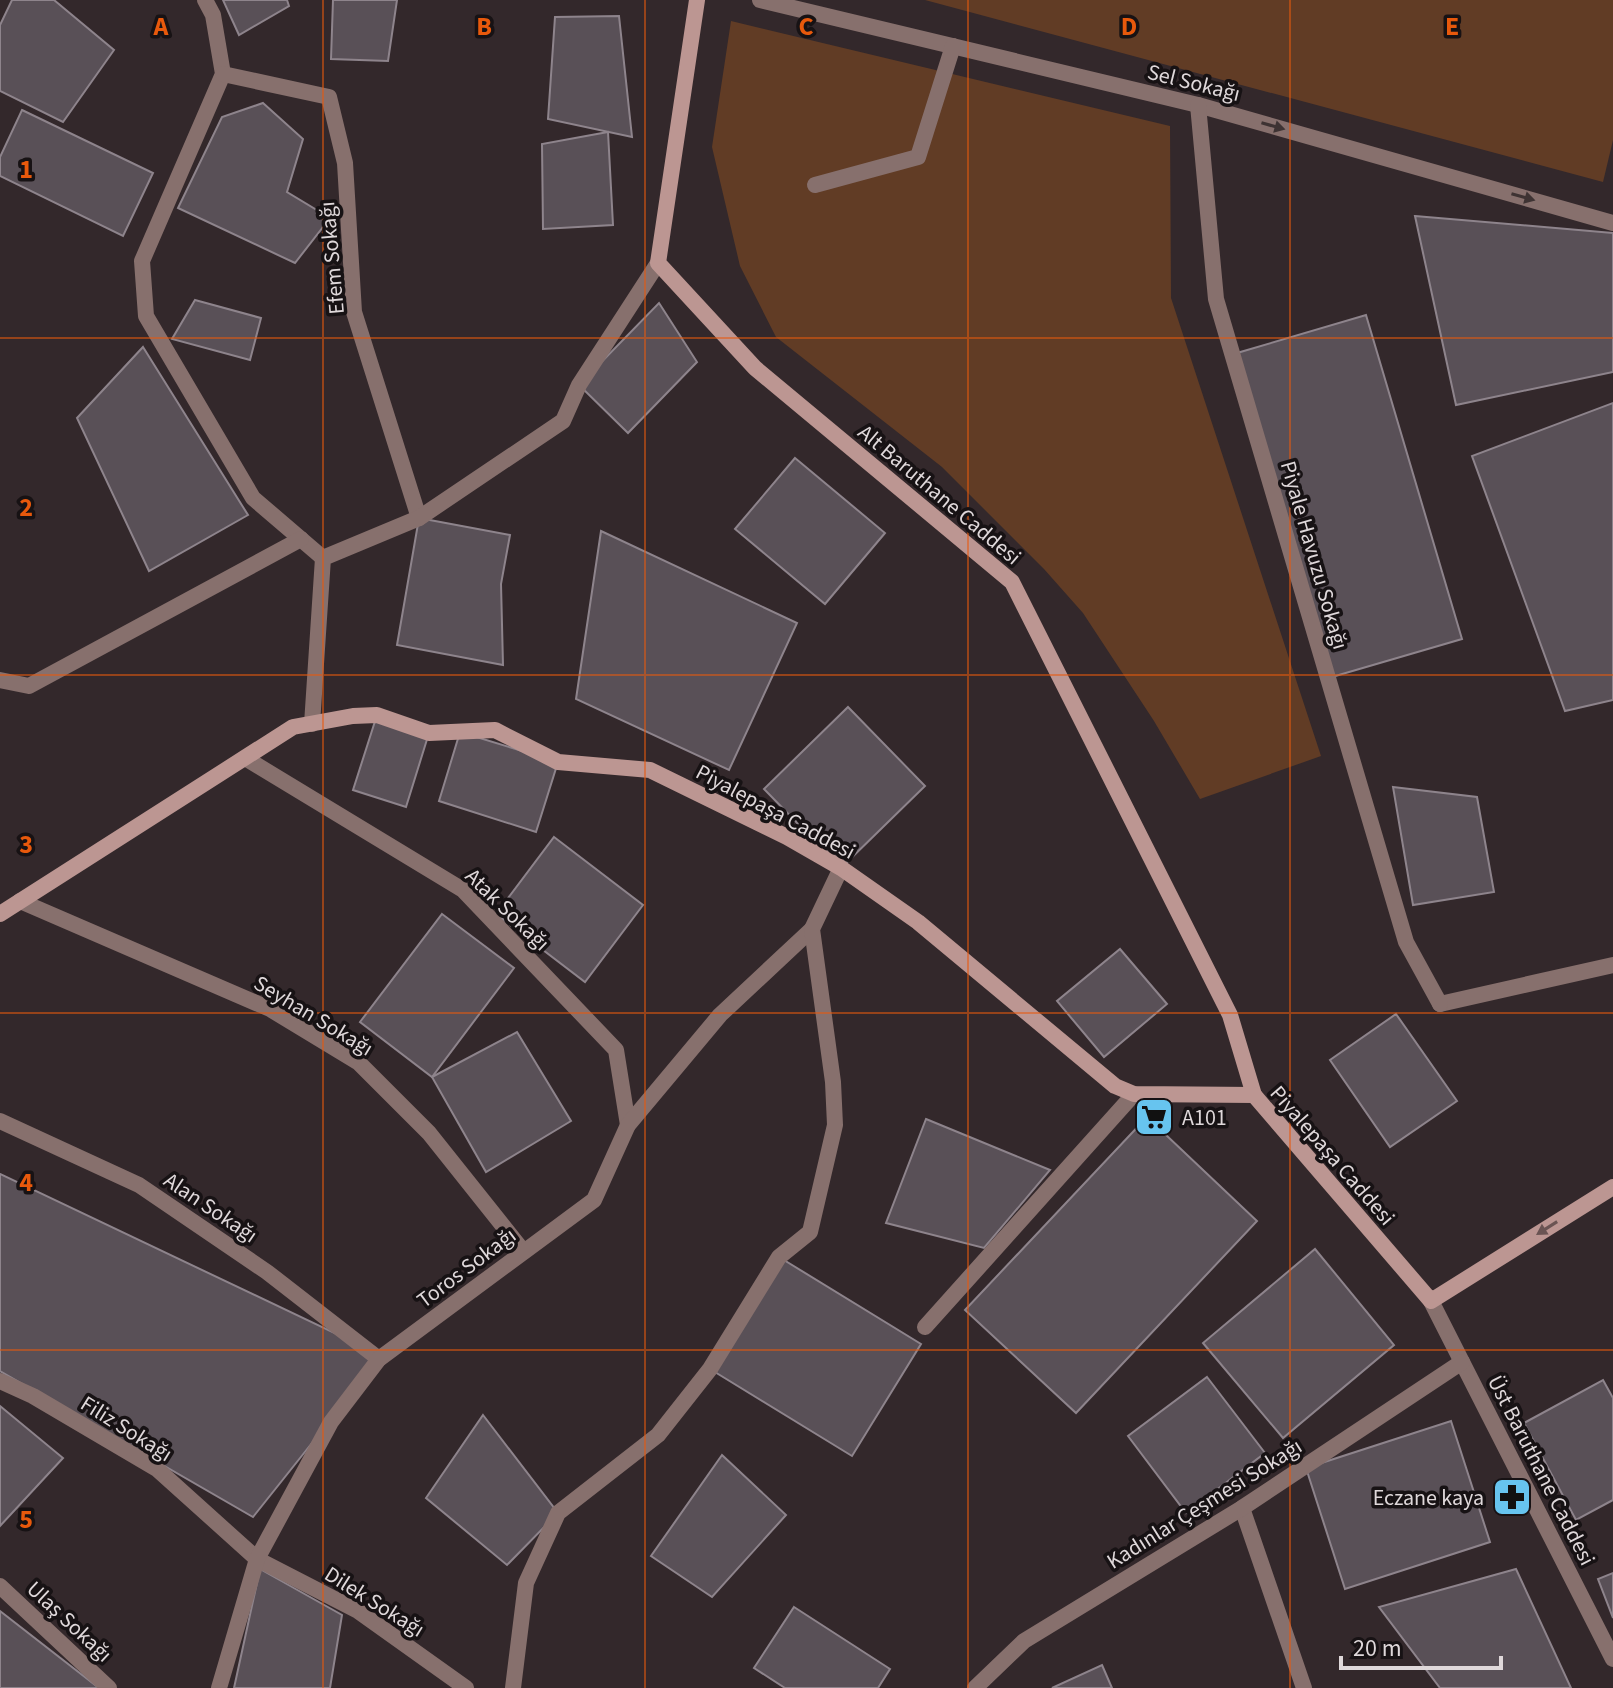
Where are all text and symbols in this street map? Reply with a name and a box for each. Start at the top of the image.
text: A [153,8,170,45]
text: B [476,8,492,45]
text: C [798,8,814,45]
text: D [1121,8,1137,45]
text: E [1445,8,1459,45]
street label: Sel Sokağı [1144,56,1244,110]
one-way arrow [1262,120,1286,133]
text: 1 [19,151,33,188]
one-way arrow [1512,191,1536,204]
street label: Efem Sokağı [311,200,353,316]
street label: Alt Baruthane Caddesi [851,417,1028,573]
street label: Piyale Havuzu Sokağı [1272,457,1356,653]
text: 2 [19,489,33,526]
street label: Piyalepaşa Caddesi [690,756,861,867]
text: 3 [19,826,33,863]
street label: Atak Sokağı [458,861,557,958]
street label: Seyhan Sokağı [248,968,379,1064]
street label: Piyalepaşa Caddesi [1262,1079,1402,1233]
supermarket icon: A101 [1133,1096,1175,1138]
place label: A101 [1182,1102,1227,1134]
text: 4 [19,1164,33,1201]
street label: Alan Sokağı [157,1165,264,1251]
street label: Toros Sokağı [410,1220,523,1316]
one-way arrow [1536,1221,1558,1235]
street label: Üst Baruthane Caddesi [1479,1370,1603,1571]
street label: Filiz Sokağı [74,1388,179,1470]
street label: Kadınlar Çeşmesi Sokağı [1101,1431,1308,1577]
pharmacy icon: Eczane kaya [1491,1476,1533,1518]
place label: Eczane kaya [1373,1482,1484,1514]
text: 5 [19,1501,33,1538]
street label: Dilek Sokağı [318,1558,431,1645]
street label: Ulaş Sokağı [19,1574,119,1670]
scale bar [1341,1620,1501,1670]
text: 20 m [1353,1631,1402,1666]

